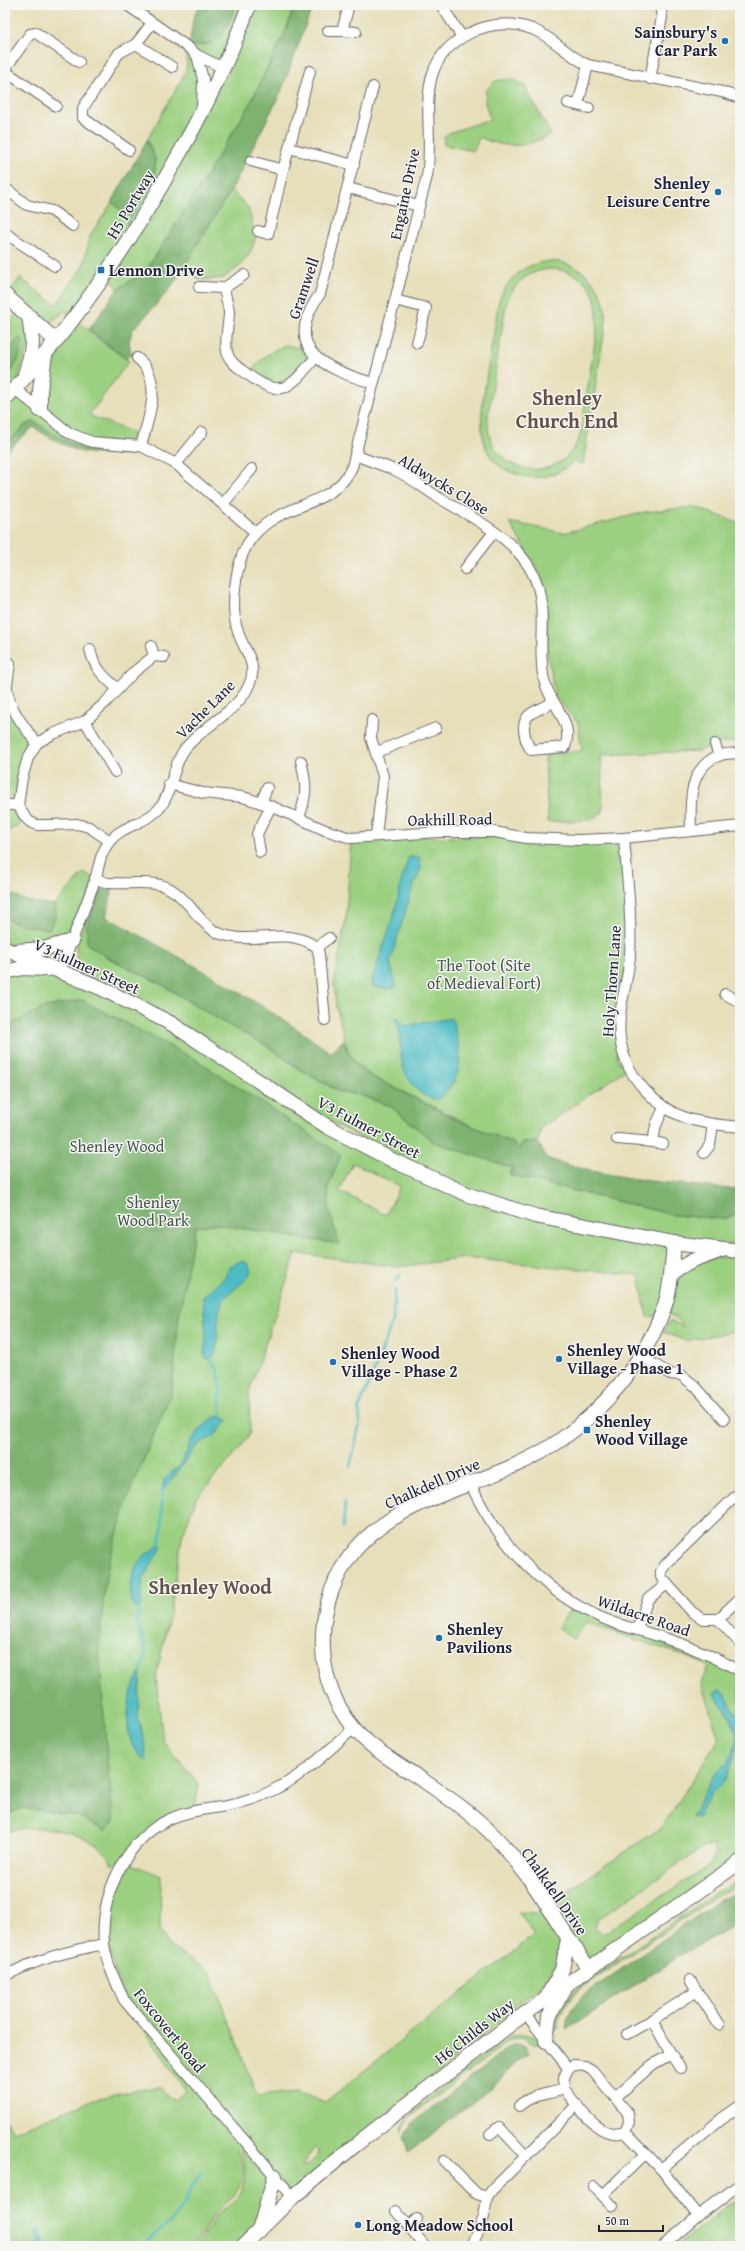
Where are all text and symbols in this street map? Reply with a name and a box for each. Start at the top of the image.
place label: Sainsbury's Car Park [634,20,718,62]
marker: Sainsbury's Car Park [720,36,730,46]
street label: Engaine Drive [383,146,425,242]
street label: H5 Portway [100,165,160,243]
place label: Shenley Leisure Centre [607,171,711,213]
marker: Shenley Leisure Centre [713,187,723,197]
street label: Gramwell [281,253,325,322]
place label: Lennon Drive [109,258,204,282]
marker: Lennon Drive [96,265,106,275]
district label: Shenley Church End [516,383,619,435]
street label: Aldwycks Close [394,447,494,521]
street label: Vache Lane [170,674,240,744]
street label: Oakhill Road [407,806,493,832]
street label: Holy Thorn Lane [595,924,627,1038]
street label: V3 Fulmer Street [30,932,144,1000]
park label: The Toot (Site of Medieval Fort) [427,953,541,995]
street label: V3 Fulmer Street [313,1090,425,1164]
park label: Shenley Wood [70,1134,165,1158]
park label: Shenley Wood Park [117,1190,190,1232]
place label: Shenley Wood Village - Phase 1 [567,1338,683,1380]
place label: Shenley Wood Village - Phase 2 [341,1341,457,1383]
marker: Shenley Wood Village - Phase 1 [554,1354,564,1364]
marker: Shenley Wood Village - Phase 2 [328,1357,338,1367]
place label: Shenley Wood Village [595,1409,688,1451]
marker: Shenley Wood Village [582,1425,592,1435]
street label: Chalkdell Drive [380,1451,484,1515]
district label: Shenley Wood [148,1572,272,1601]
street label: Wildacre Road [594,1588,694,1642]
place label: Shenley Pavilions [447,1617,512,1659]
marker: Shenley Pavilions [434,1633,444,1643]
street label: Chalkdell Drive [516,1842,594,1940]
street label: Foxcovert Road [128,1983,212,2078]
street label: H6 Childs Way [429,1992,519,2070]
scale bar [599,2207,663,2233]
text: 50 m [605,2212,629,2229]
place label: Long Meadow School [366,2213,514,2237]
marker: Long Meadow School [353,2220,363,2230]

